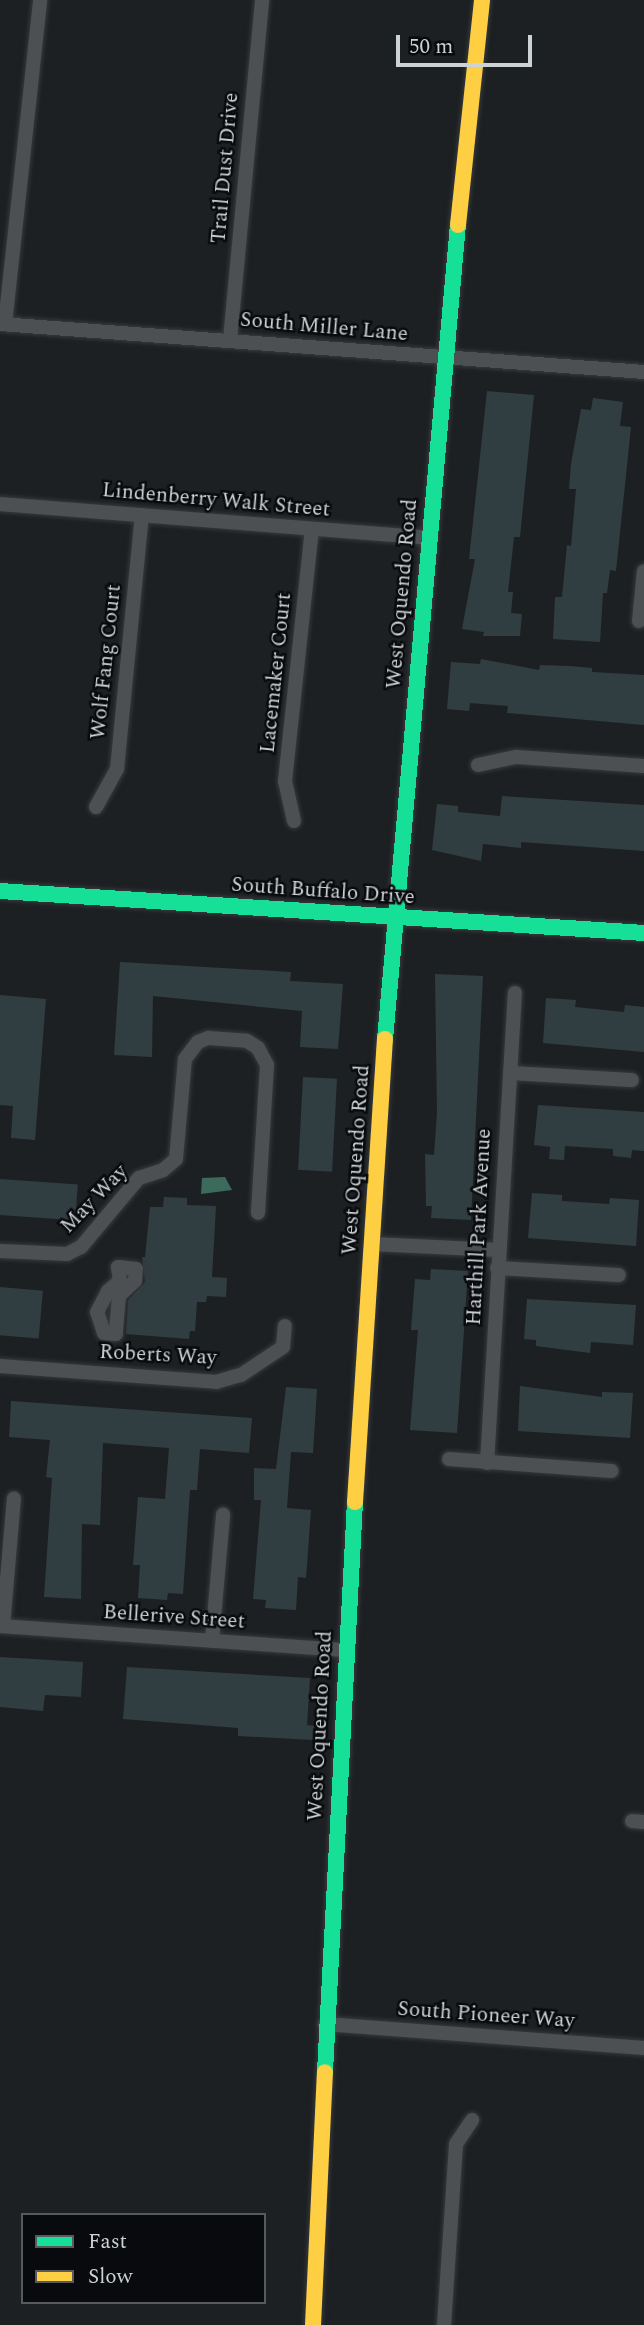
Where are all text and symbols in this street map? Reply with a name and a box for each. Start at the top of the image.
scale bar [399,21,536,65]
text: 50 m [409,31,453,63]
street label: Trail Dust Drive [206,92,244,244]
street label: South Miller Lane [239,307,409,347]
street label: Lindenberry Walk Street [101,477,331,523]
street label: West Oquendo Road [381,498,423,690]
street label: Wolf Fang Court [85,583,127,741]
street label: Lacemaker Court [255,592,297,754]
street label: South Buffalo Drive [230,872,416,910]
street label: West Oquendo Road [337,1064,375,1256]
street label: Harthill Park Avenue [461,1128,497,1326]
street label: May Way [55,1159,133,1239]
street label: Roberts Way [99,1339,217,1371]
street label: Bellerive Street [102,1599,246,1635]
street label: West Oquendo Road [302,1630,338,1822]
street label: South Pioneer Way [397,1996,575,2034]
legend [21,2213,266,2304]
text: Fast [88,2226,127,2258]
text: Slow [88,2261,132,2293]

